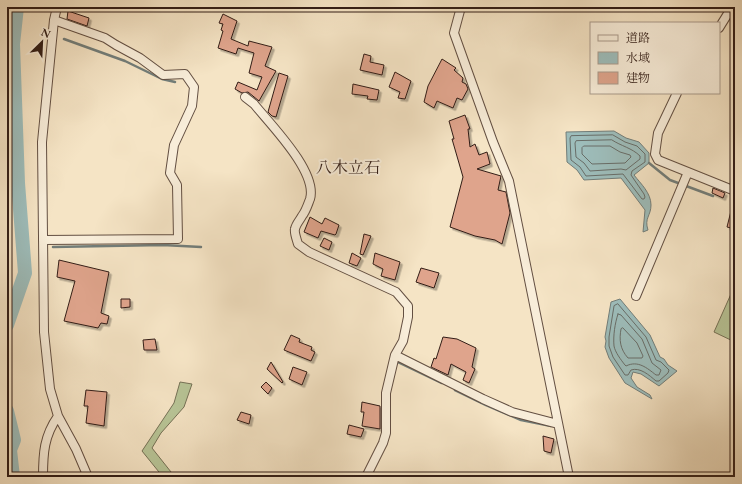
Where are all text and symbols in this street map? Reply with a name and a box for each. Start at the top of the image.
north arrow [22,22,62,62]
legend [590,22,720,94]
text: N [39,25,53,41]
text: 道路 [626,30,650,46]
text: 水域 [626,50,650,66]
text: 建物 [626,70,650,86]
district label: 八木立石 [316,157,380,178]

